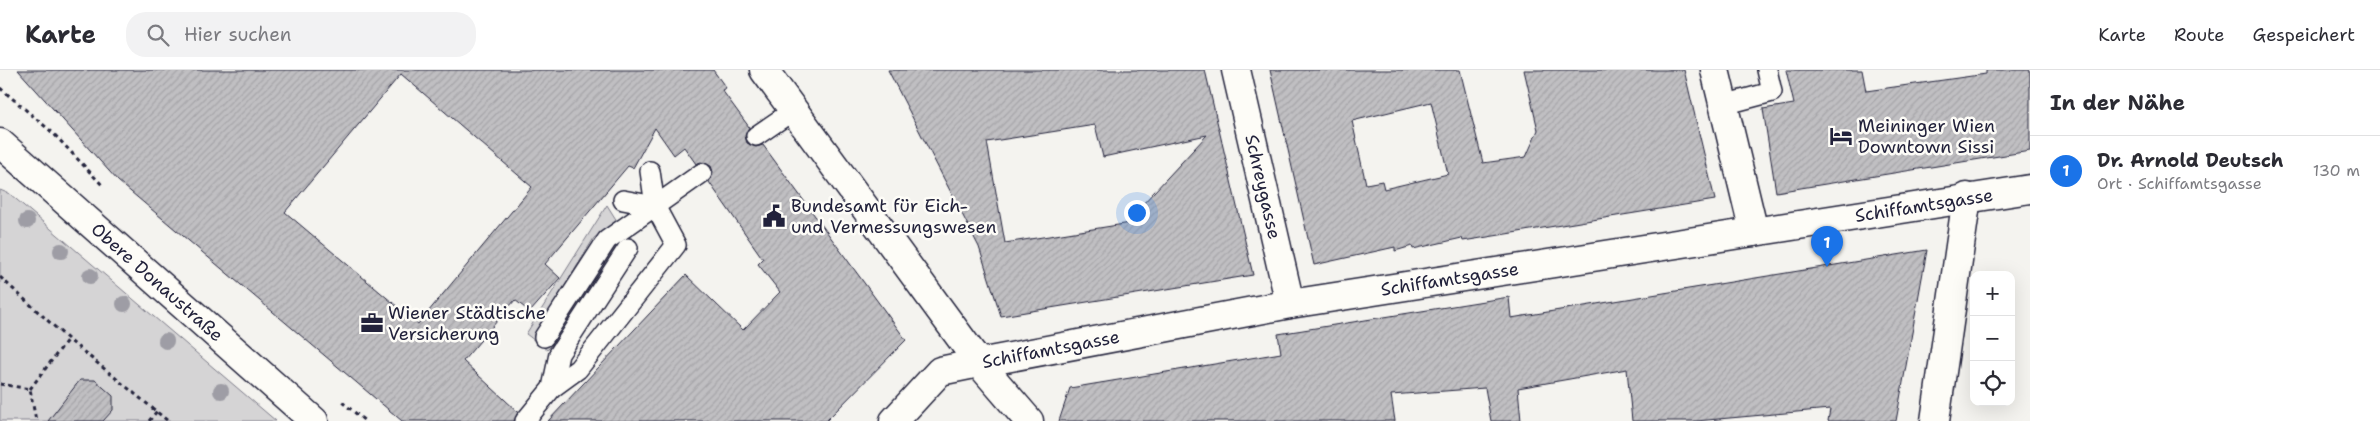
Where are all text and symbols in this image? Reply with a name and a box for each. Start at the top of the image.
search box [126,12,476,57]
text: Karte [25,19,96,51]
icon: search [144,21,172,49]
text: Hier suchen [184,22,291,47]
text: Karte [2098,23,2146,47]
text: Route [2174,23,2225,47]
text: Gespeichert [2253,23,2355,47]
text: In der Nähe [2050,89,2185,117]
place label: Meininger Wien Downtown Sissi [1858,114,1995,159]
hotel icon: Meininger Wien Downtown Sissi [1828,123,1854,149]
street label: Schreygasse [1239,132,1287,242]
text: Dr. Arnold Deutsch [2097,148,2284,173]
text: 1 [2062,160,2070,181]
text: 130 m [2313,160,2360,181]
text: Ort · Schiffamtsgasse [2097,173,2262,194]
street label: Schiffamtsgasse [1853,183,1995,228]
place label: Bundesamt für Eich- und Vermessungswesen [791,194,996,239]
your location [1124,200,1150,226]
public building icon: Bundesamt für Eich- und Vermessungswesen [761,203,787,229]
street label: Obere Donaustraße [86,217,228,347]
pin: 1 [1811,226,1843,267]
street label: Schiffamtsgasse [1379,257,1521,302]
map controls [1970,271,2015,406]
button: + [1970,271,2015,316]
place label: Wiener Städtische Versicherung [388,301,546,346]
office icon: Wiener Städtische Versicherung [359,310,385,336]
button: − [1970,316,2015,361]
street label: Schiffamtsgasse [980,325,1122,374]
button: locate [1970,361,2015,406]

